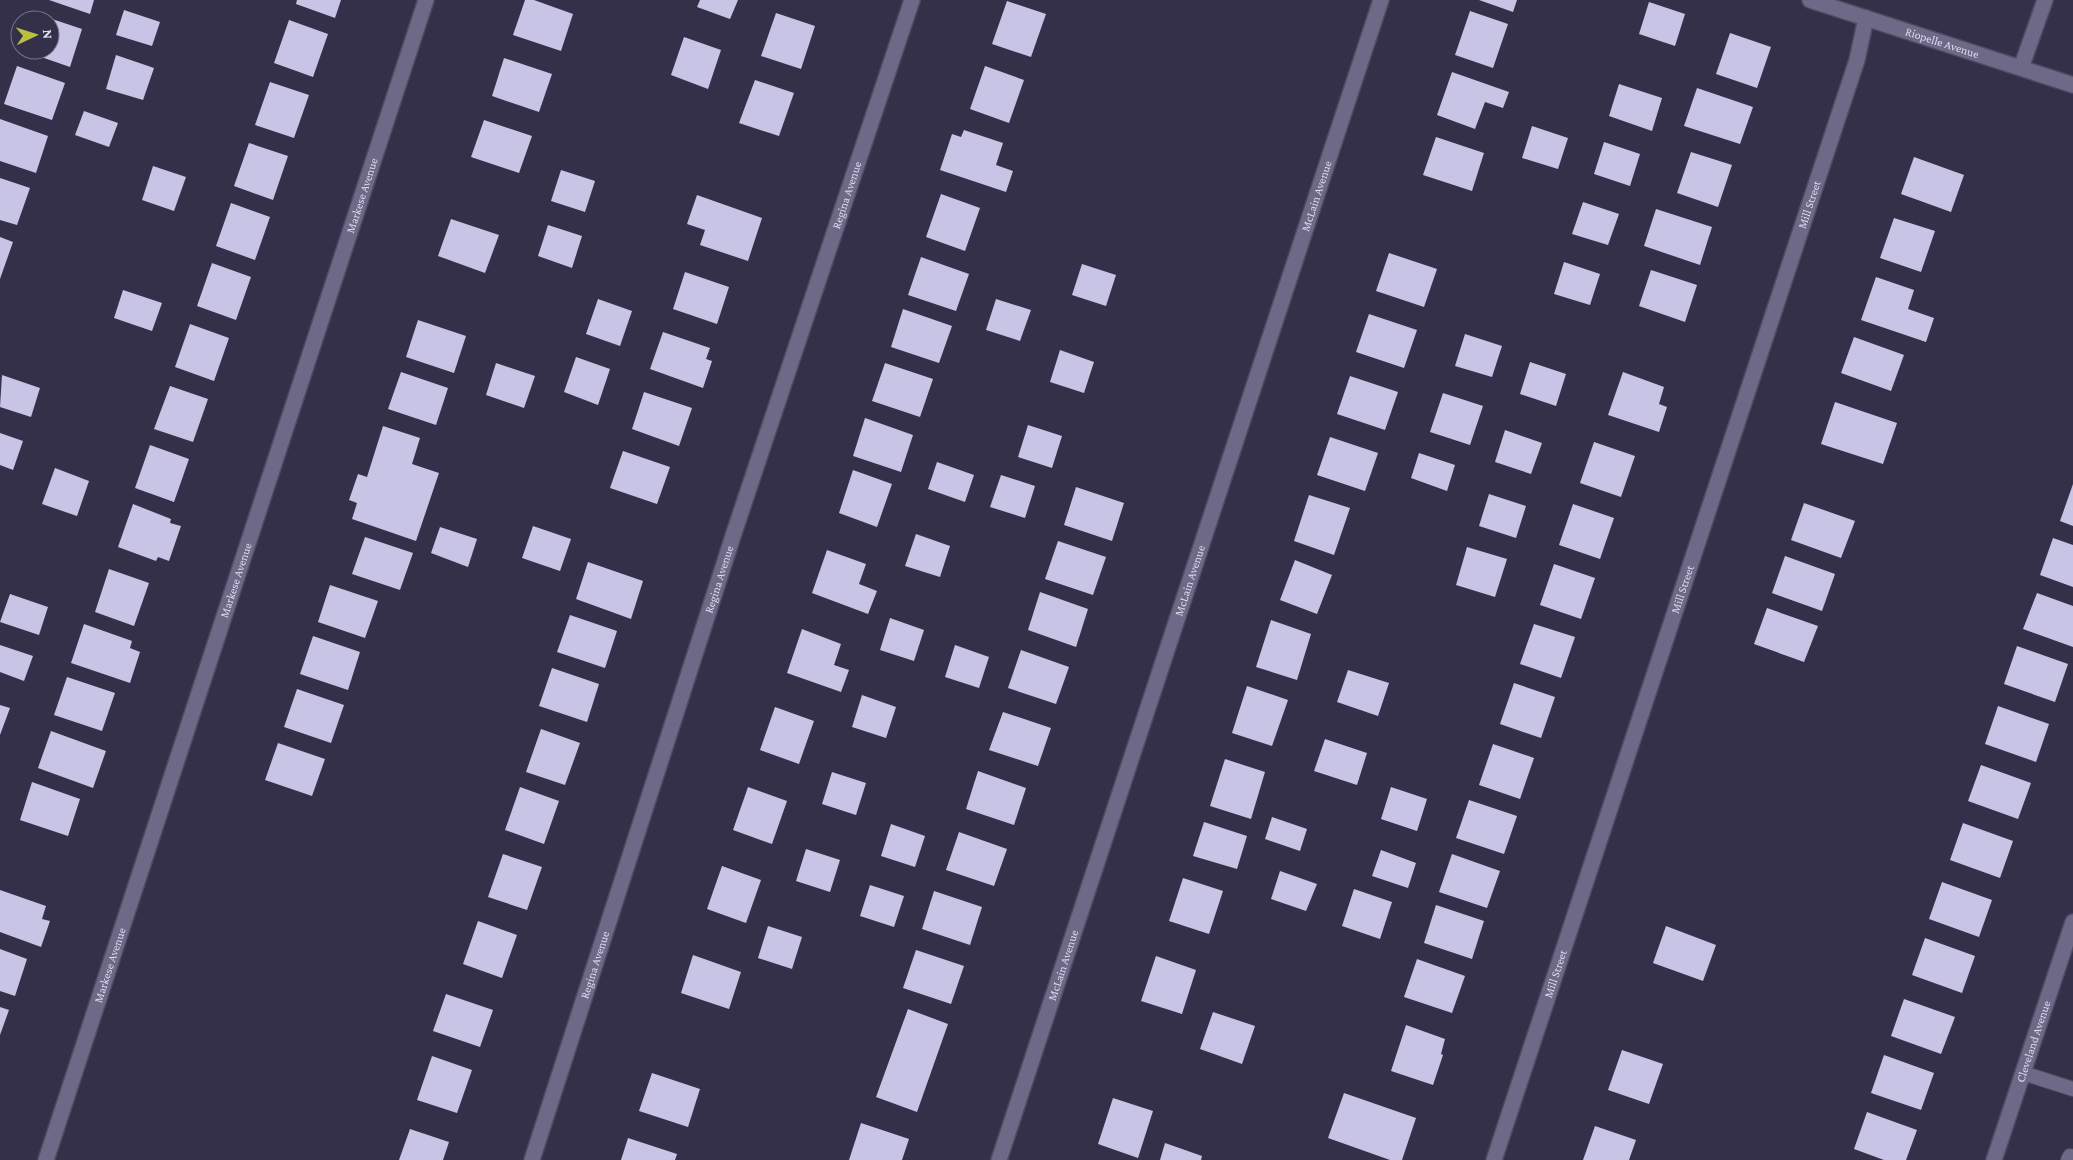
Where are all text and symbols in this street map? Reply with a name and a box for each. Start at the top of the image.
north arrow [10,10,60,60]
street label: Riopelle Avenue [1904,24,1981,61]
text: N [40,29,56,40]
street label: Markese Avenue [343,156,381,235]
street label: Regina Avenue [829,159,865,231]
street label: McLain Avenue [1298,159,1335,233]
street label: Mill Street [1795,178,1824,231]
street label: Markese Avenue [217,541,255,620]
street label: McLain Avenue [1172,543,1208,618]
street label: Regina Avenue [702,544,736,615]
street label: Mill Street [1668,562,1697,615]
street label: Markese Avenue [91,926,129,1005]
street label: McLain Avenue [1045,928,1081,1003]
street label: Regina Avenue [577,929,612,1001]
street label: Mill Street [1541,947,1570,1000]
street label: Cleveland Avenue [2013,999,2053,1084]

